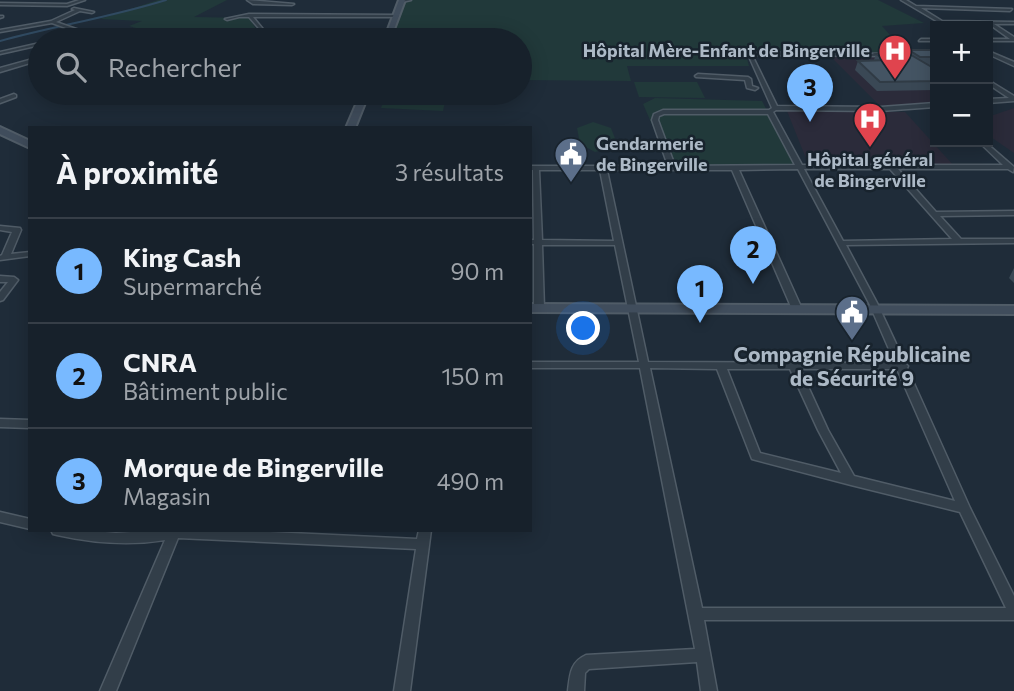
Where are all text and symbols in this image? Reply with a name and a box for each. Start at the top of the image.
map controls [930,21,993,147]
button: + [930,21,993,84]
search box [28,28,532,105]
hospital icon: Hôpital Mère-Enfant de Bingerville [876,32,914,81]
place label: Hôpital Mère-Enfant de Bingerville [583,39,870,61]
icon: search [52,48,90,86]
text: Rechercher [108,51,242,82]
pin: 3 [787,64,833,122]
button: − [930,84,993,147]
hospital icon: Hôpital général de Bingerville [851,100,889,149]
place label: Gendarmerie de Bingerville [596,132,707,175]
public building icon: Gendarmerie de Bingerville [552,135,590,184]
place label: Hôpital général de Bingerville [807,148,933,191]
text: À proximité [56,153,218,190]
text: 3 résultats [395,158,504,186]
pin: 2 [730,226,776,284]
text: King Cash [123,241,241,272]
text: 1 [74,257,84,285]
text: 90 m [451,257,504,285]
pin: 1 [677,265,723,323]
text: Supermarché [123,272,262,300]
public building icon: Compagnie Républicaine de Sécurité 9 [833,293,871,342]
your location [566,311,600,345]
place label: Compagnie Républicaine de Sécurité 9 [734,341,970,390]
text: CNRA [123,346,197,377]
text: 2 [72,362,86,390]
text: 150 m [441,362,504,390]
text: Bâtiment public [123,377,288,405]
text: Morque de Bingerville [123,451,384,482]
text: 3 [72,467,86,495]
text: 490 m [437,467,504,495]
text: Magasin [123,482,211,510]

